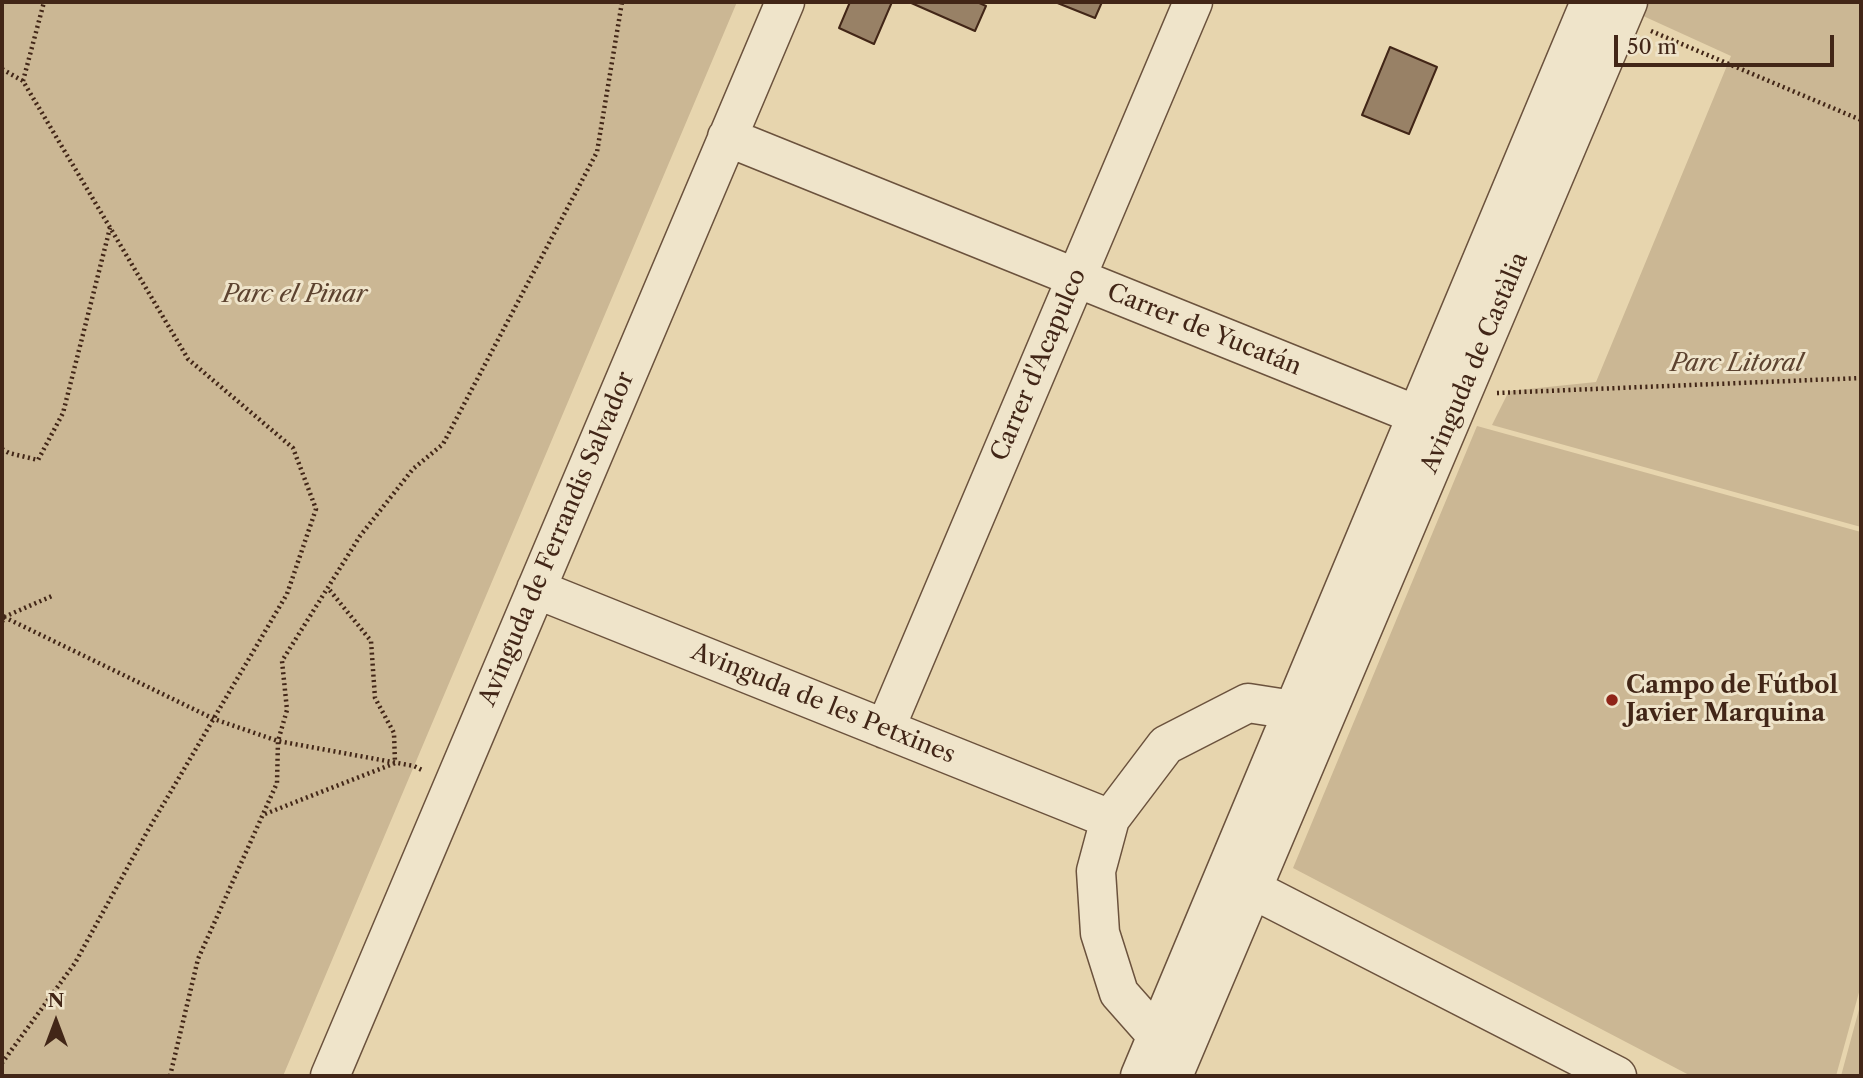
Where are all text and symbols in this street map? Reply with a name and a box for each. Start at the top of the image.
scale bar [1618,21,1839,65]
text: 50 m [1627,34,1677,59]
street label: Avinguda de Castàlia [1415,248,1535,478]
street label: Carrer d'Acapulco [985,265,1093,465]
street label: Carrer de Yucatán [1103,278,1305,382]
park label: Parc el Pinar [223,281,367,309]
park label: Parc Litoral [1670,350,1804,378]
street label: Avinguda de Ferrandis Salvador [473,368,641,710]
street label: Avinguda de les Petxines [687,638,959,770]
place label: Campo de Fútbol Javier Marquina [1626,672,1838,728]
marker: Campo de Fútbol Javier Marquina [1604,692,1620,708]
north arrow [21,987,91,1057]
text: N [48,989,64,1012]

